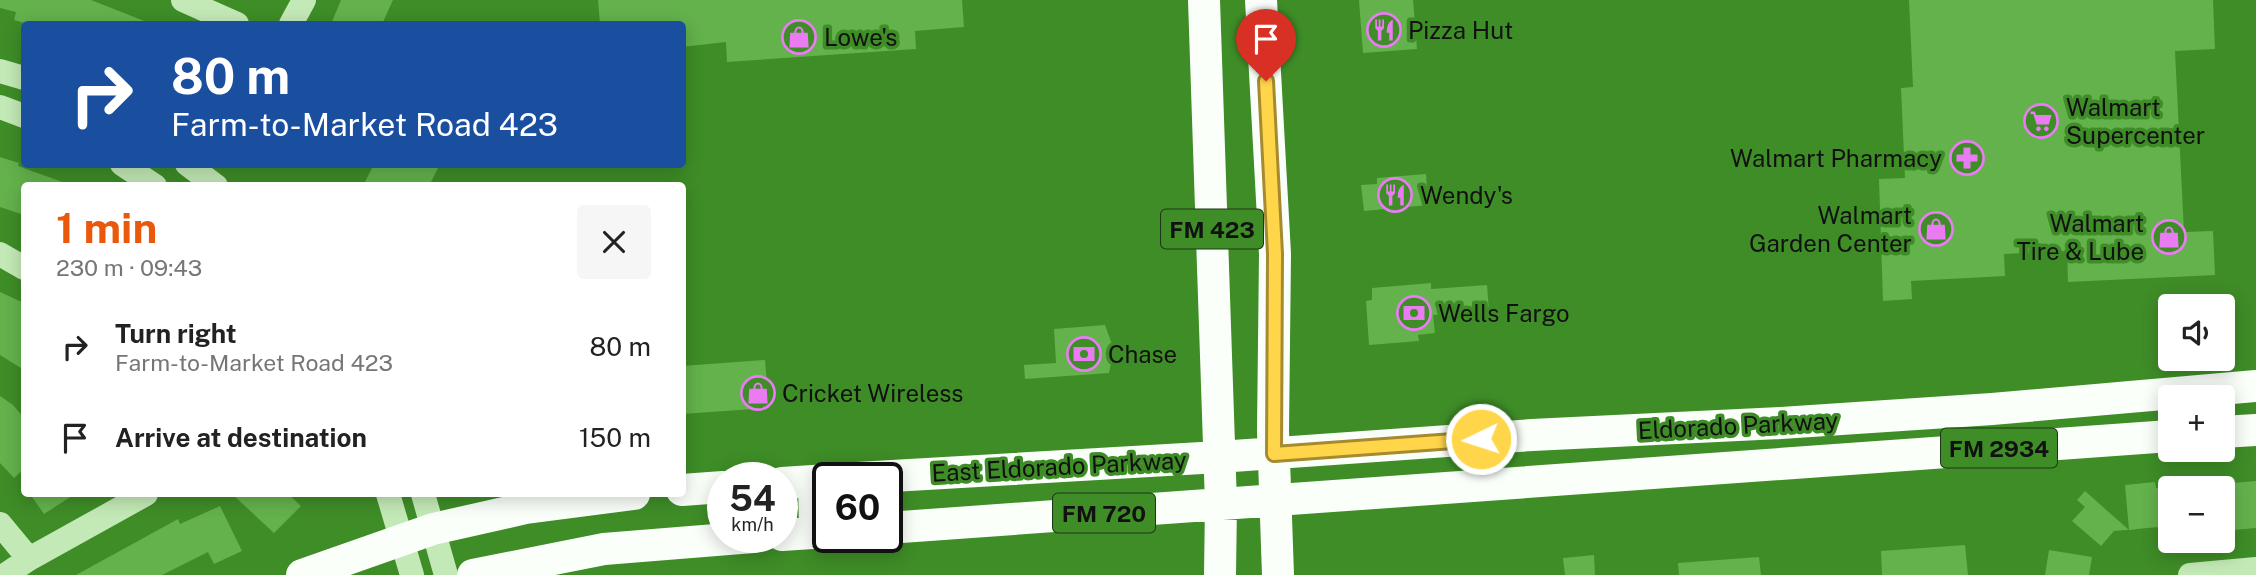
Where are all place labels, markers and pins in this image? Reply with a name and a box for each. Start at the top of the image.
pin [1236,9,1296,81]
restaurant icon: Pizza Hut [1365,11,1403,49]
place label: Pizza Hut [1408,16,1513,44]
shop icon: Lowe's [780,18,818,56]
place label: Lowe's [824,23,898,51]
place label: Walmart Supercenter [2066,93,2205,149]
supermarket icon: Walmart Supercenter [2022,102,2060,140]
pharmacy icon: Walmart Pharmacy [1948,139,1986,177]
place label: Walmart Pharmacy [1730,144,1942,172]
restaurant icon: Wendy's [1376,176,1414,214]
place label: Wendy's [1420,181,1513,209]
place label: Walmart Garden Center [1749,201,1912,257]
place label: Walmart Tire & Lube [2016,209,2144,265]
shop icon: Walmart Garden Center [1917,210,1955,248]
shop icon: Walmart Tire & Lube [2150,218,2188,256]
bank icon: Wells Fargo [1395,294,1433,332]
place label: Wells Fargo [1438,299,1570,327]
bank icon: Chase [1065,335,1103,373]
place label: Chase [1108,340,1177,368]
shop icon: Cricket Wireless [739,374,777,412]
place label: Cricket Wireless [782,379,964,407]

